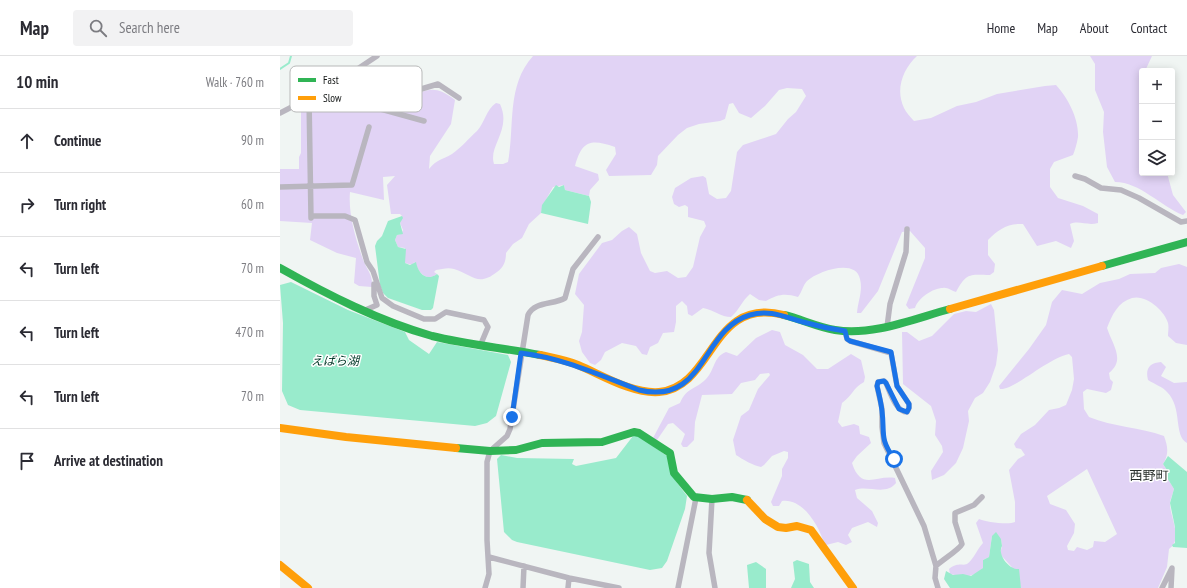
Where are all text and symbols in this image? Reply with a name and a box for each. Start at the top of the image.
search box [73,10,353,46]
text: Map [20,16,49,40]
icon: search [87,17,109,39]
text: Search here [119,18,180,37]
text: Home [987,19,1015,37]
text: Map [1037,19,1058,37]
text: About [1080,19,1109,37]
text: Contact [1131,19,1167,37]
legend [290,66,422,112]
map controls [1139,68,1175,176]
button: + [1139,68,1175,104]
text: 10 min [16,71,58,93]
text: Fast [323,73,339,87]
text: Walk · 760 m [206,74,264,91]
text: Slow [323,91,342,105]
button: − [1139,104,1175,140]
icon: ahead [16,130,38,152]
text: Continue [54,131,101,150]
text: 90 m [241,132,264,149]
button: layers [1139,140,1175,176]
icon: right [16,194,38,216]
text: Turn right [54,195,106,214]
text: 60 m [241,196,264,213]
icon: left [16,258,38,280]
text: Turn left [54,259,99,278]
text: 70 m [241,260,264,277]
icon: left [16,322,38,344]
text: Turn left [54,323,99,342]
text: 470 m [235,324,264,341]
water label: えばら湖 [311,353,361,368]
icon: left [16,386,38,408]
text: Turn left [54,387,99,406]
text: 70 m [241,388,264,405]
route end [503,408,521,426]
icon: arrive [16,450,38,472]
route start [885,450,903,468]
text: Arrive at destination [54,451,163,470]
district label: 西野町 [1129,467,1169,484]

